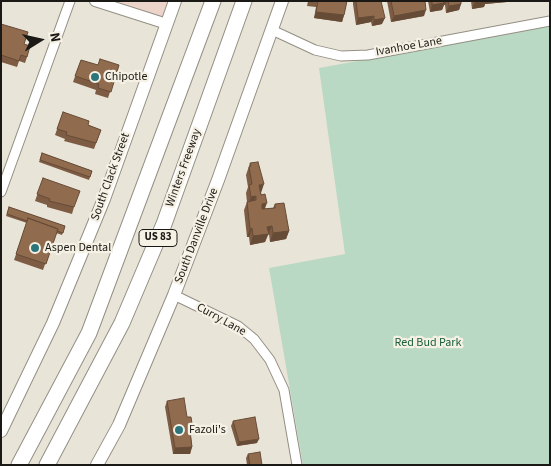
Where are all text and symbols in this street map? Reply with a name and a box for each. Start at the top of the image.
north arrow [15,15,65,65]
text: N [44,31,65,44]
street label: Ivanhoe Lane [375,34,443,60]
place label: Chipotle [105,70,147,84]
marker: Chipotle [89,71,101,83]
street label: Winters Freeway [163,127,205,209]
street label: South Clack Street [88,131,134,223]
street label: South Danville Drive [172,186,222,286]
road number: US 83 [139,230,177,247]
place label: Aspen Dental [45,241,111,255]
marker: Aspen Dental [29,242,41,254]
street label: Curry Lane [194,301,248,339]
park label: Red Bud Park [395,336,461,350]
place label: Fazoli's [189,423,226,437]
marker: Fazoli's [173,424,185,436]

